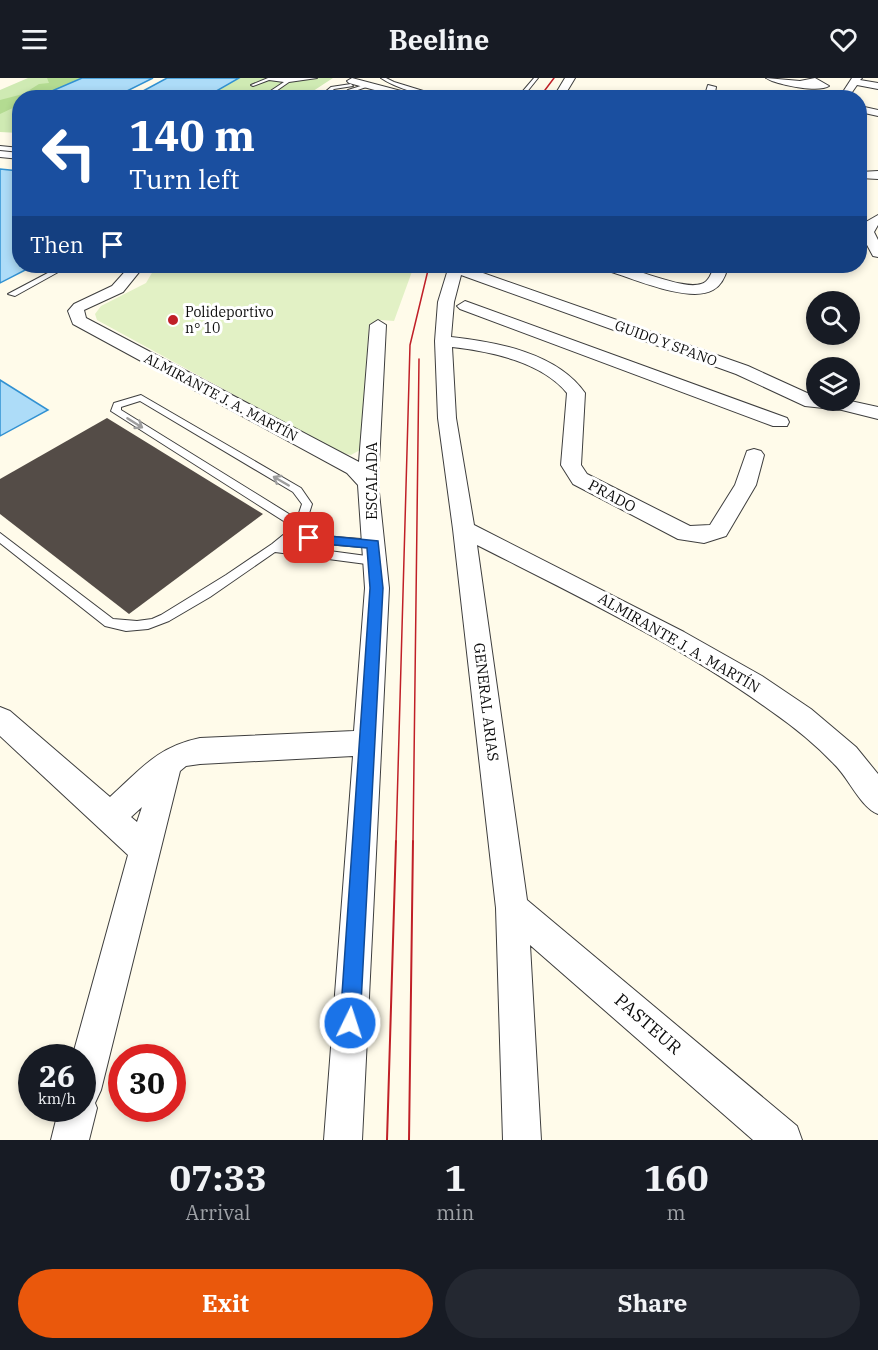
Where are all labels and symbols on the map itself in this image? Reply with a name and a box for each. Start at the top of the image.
place label: Polideportivo n° 10 [185,303,274,337]
marker: Polideportivo n° 10 [166,313,180,327]
street label: GUIDO Y SPANO [612,316,720,370]
street label: ALMIRANTE J. A. MARTÍN [141,348,302,445]
one-way arrow [126,418,143,430]
street label: ESCALADA [362,441,381,520]
one-way arrow [273,474,290,486]
street label: PRADO [585,475,639,516]
pin [283,512,334,563]
street label: ALMIRANTE J. A. MARTÍN [595,588,764,697]
street label: GENERAL ARIAS [470,642,503,762]
street label: PASTEUR [610,988,687,1059]
position arrow [318,991,382,1055]
speed limit sign: 30 [108,1044,186,1122]

